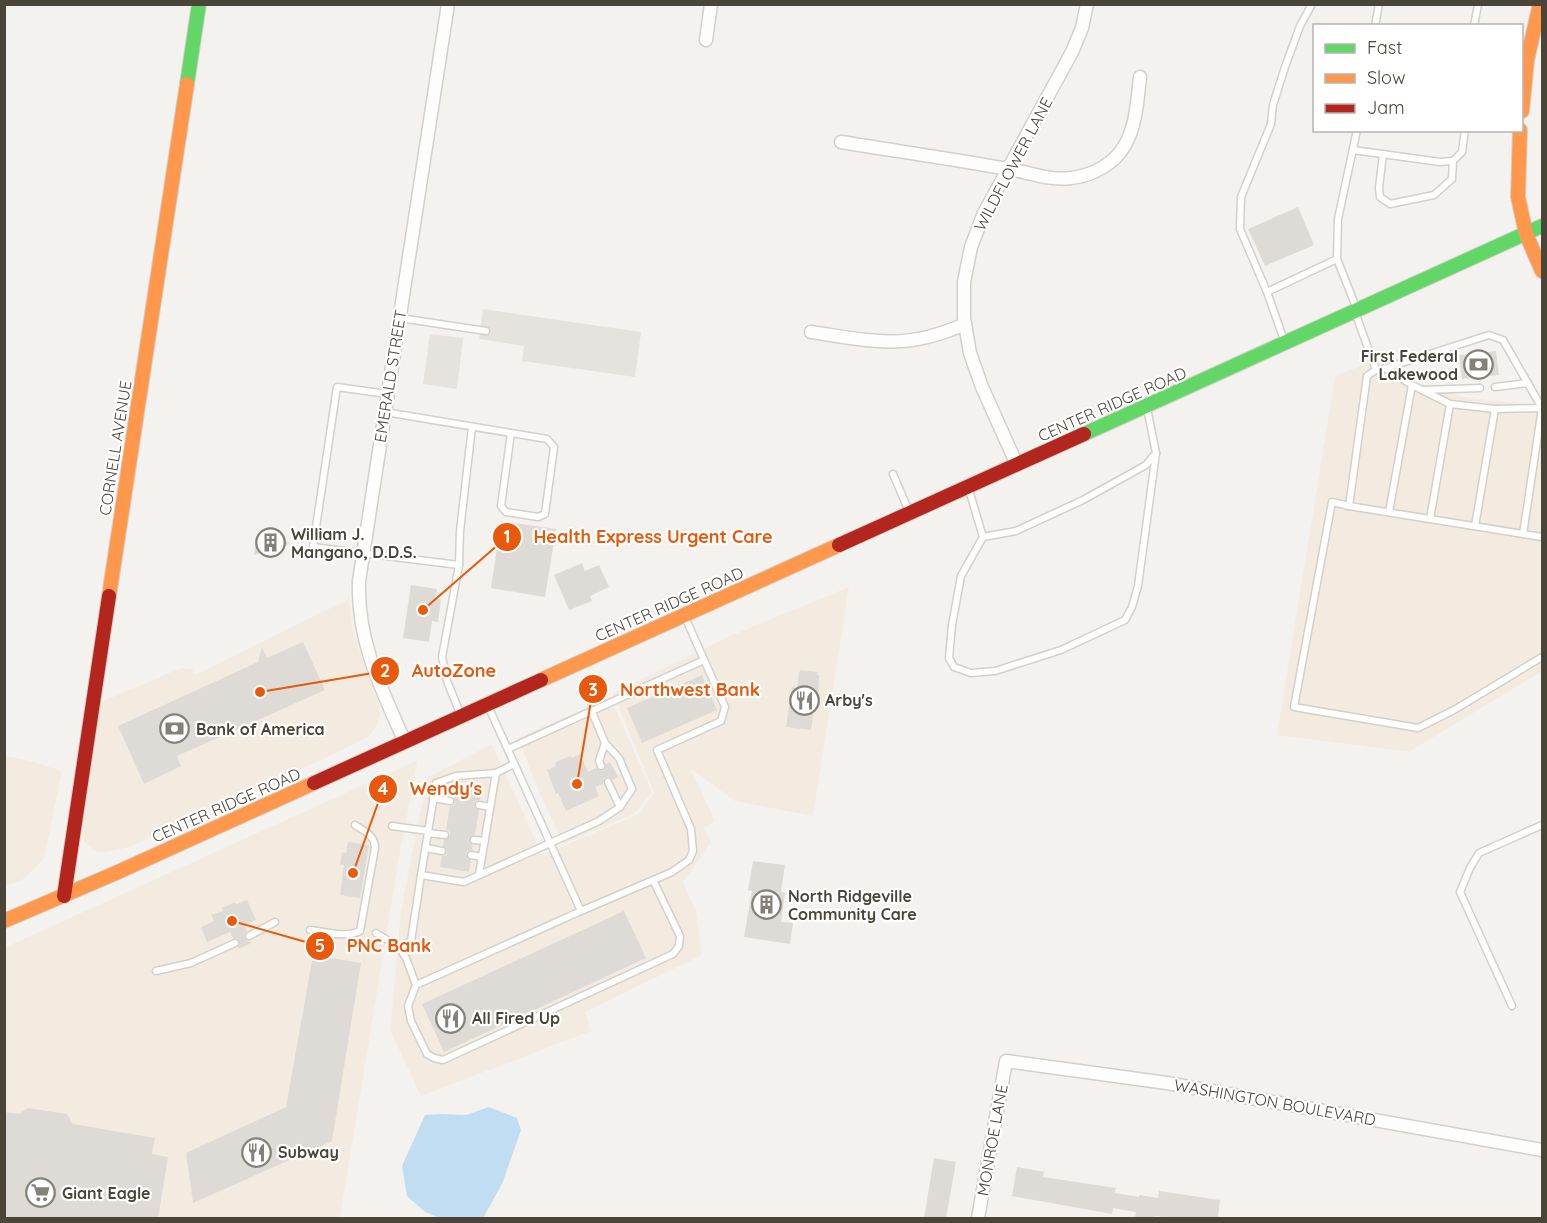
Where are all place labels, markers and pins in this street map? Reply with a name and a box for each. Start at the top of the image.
place label: First Federal Lakewood [1361,346,1458,384]
bank icon: First Federal Lakewood [1463,349,1495,381]
callout: Health Express Urgent Care [492,519,785,555]
place label: William J. Mangano, D.D.S. [291,524,417,562]
building icon: William J. Mangano, D.D.S. [254,527,286,559]
callout: AutoZone [370,653,509,689]
callout: Northwest Bank [578,671,771,707]
restaurant icon: Arby's [788,684,820,716]
place label: Arby's [825,690,873,710]
bank icon: Bank of America [159,713,191,745]
place label: Bank of America [196,719,325,739]
callout: Wendy's [368,771,494,807]
place label: North Ridgeville Community Care [788,886,917,924]
building icon: North Ridgeville Community Care [751,889,783,921]
callout: PNC Bank [305,928,444,964]
restaurant icon: All Fired Up [435,1002,467,1034]
place label: All Fired Up [472,1008,560,1028]
restaurant icon: Subway [241,1136,273,1168]
place label: Subway [278,1142,339,1162]
supermarket icon: Giant Eagle [25,1177,57,1209]
place label: Giant Eagle [62,1183,151,1203]

